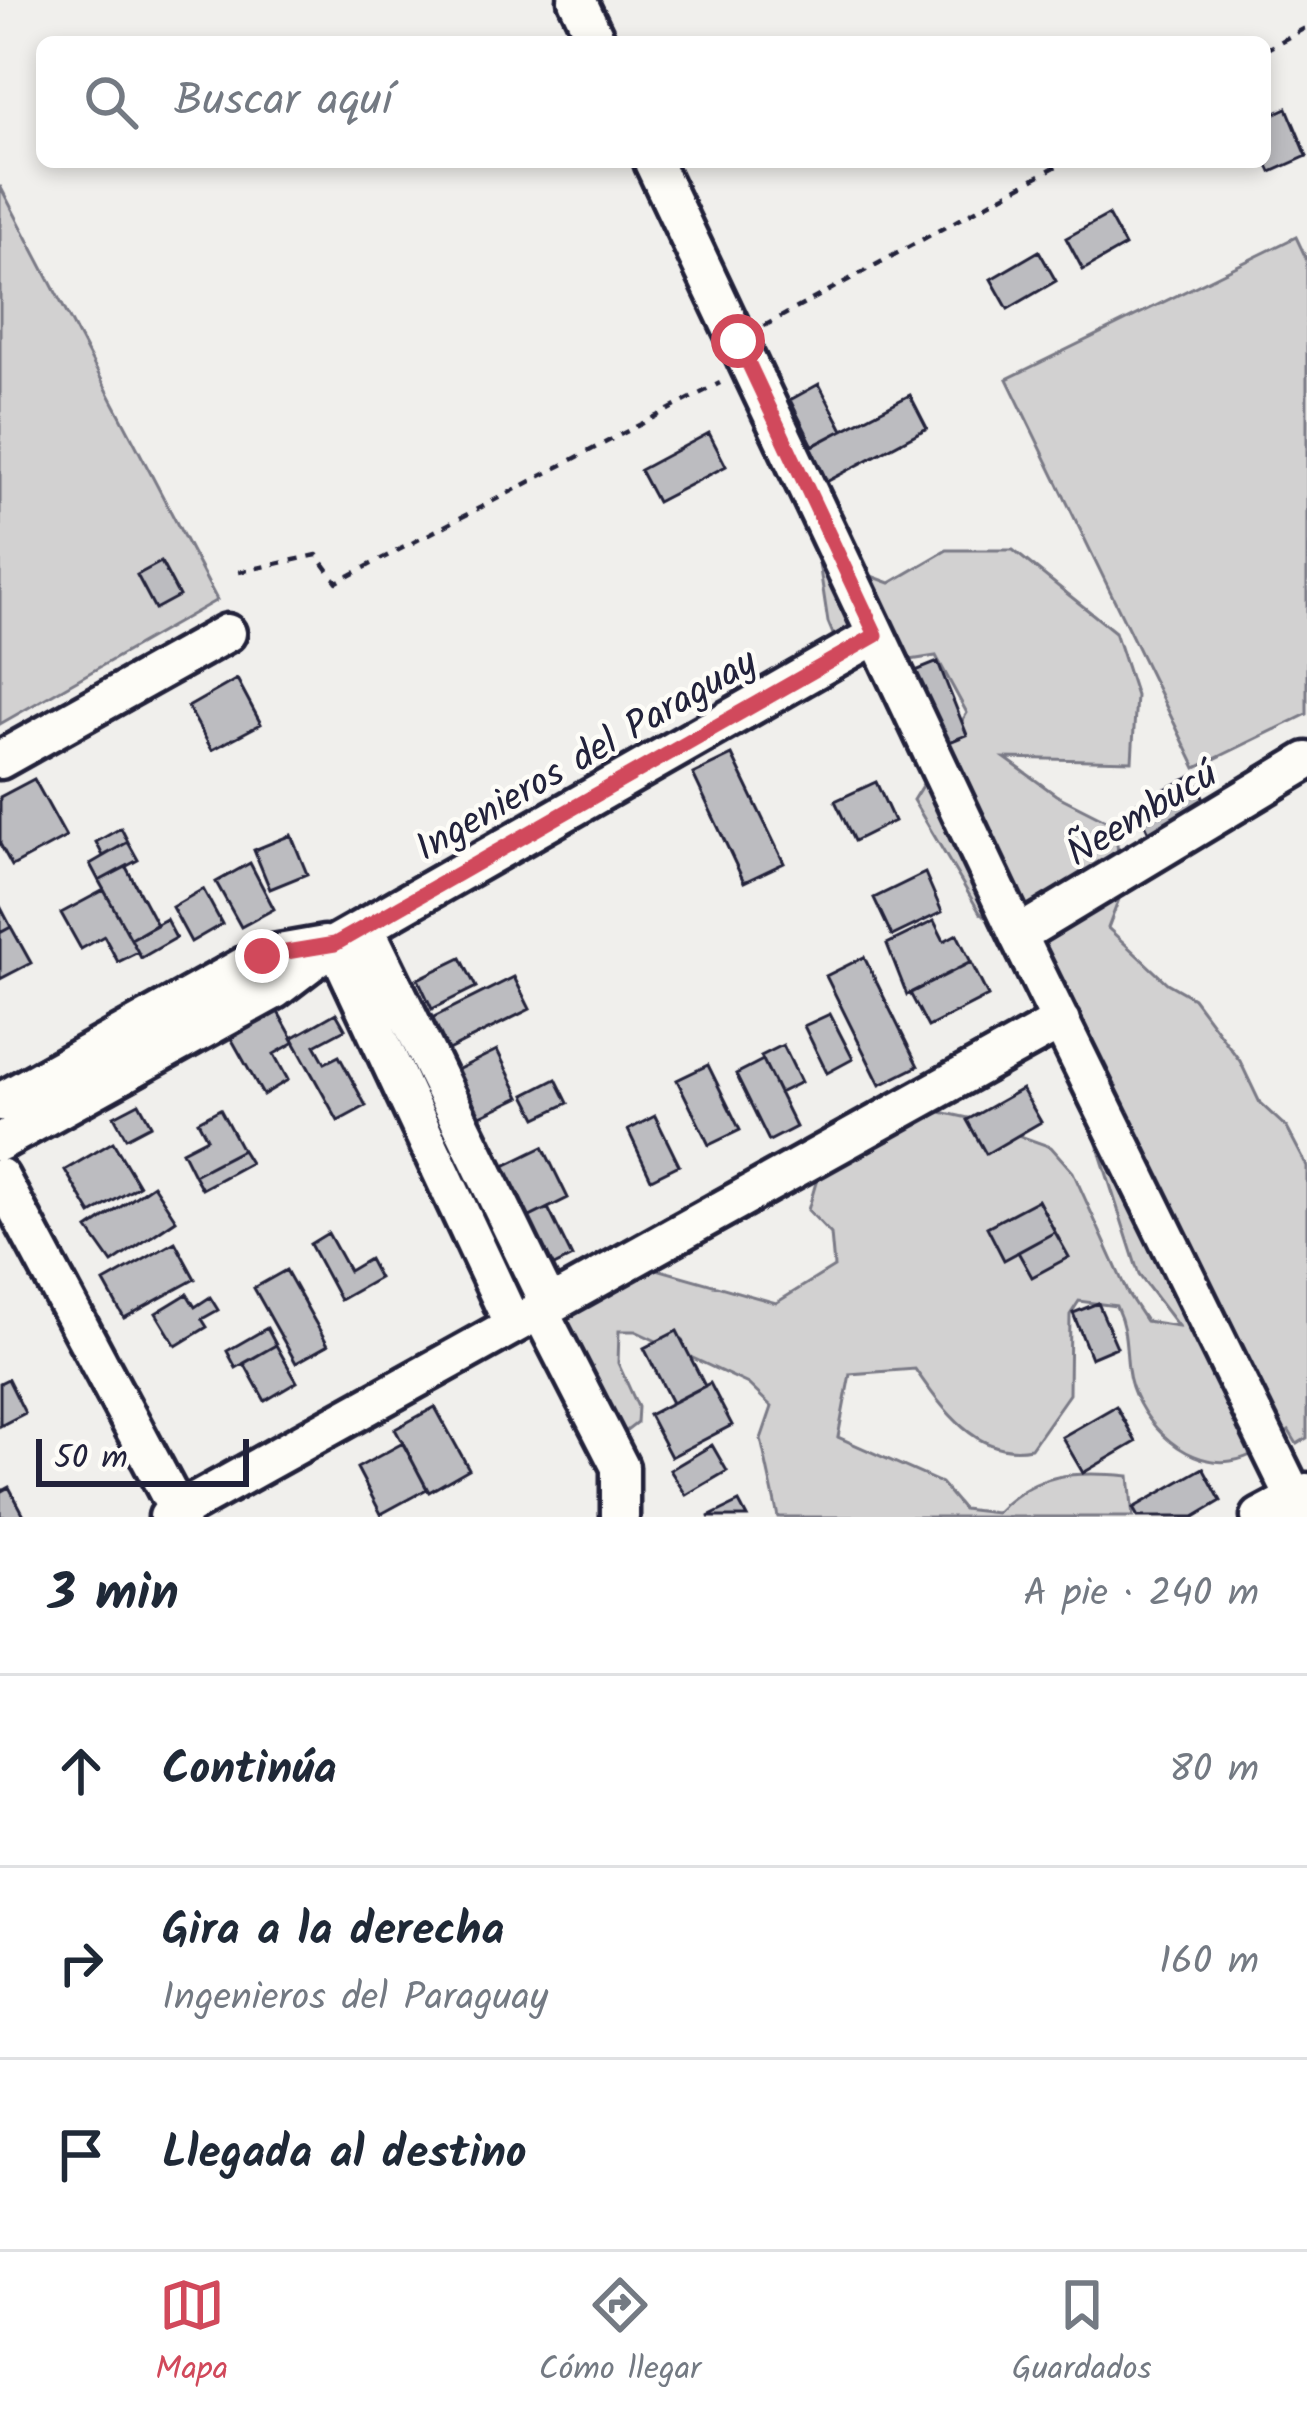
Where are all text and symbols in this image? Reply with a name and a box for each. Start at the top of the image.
search box [36,36,1271,168]
text: Buscar aquí [174,66,392,138]
icon: search [78,69,144,135]
route start [711,314,765,368]
street label: Ingenieros del Paraguay [404,633,770,880]
street label: Ñeembucú [1055,745,1231,885]
route end [235,929,289,983]
scale bar [36,1433,249,1486]
text: 50 m [54,1433,128,1486]
text: 3 min [48,1555,179,1636]
text: A pie · 240 m [1023,1564,1259,1626]
text: Continúa [162,1735,337,1807]
icon: ahead [48,1738,114,1804]
text: 80 m [1169,1740,1259,1802]
text: Gira a la derecha [162,1896,504,1968]
icon: right [48,1930,114,1996]
text: 160 m [1159,1932,1259,1994]
text: Ingenieros del Paraguay [162,1968,548,2030]
text: Llegada al destino [162,2119,527,2191]
icon: arrive [48,2122,114,2188]
tab: Mapa [155,2272,228,2397]
tab: Cómo llegar [539,2272,701,2397]
tab: Guardados [1012,2272,1152,2397]

